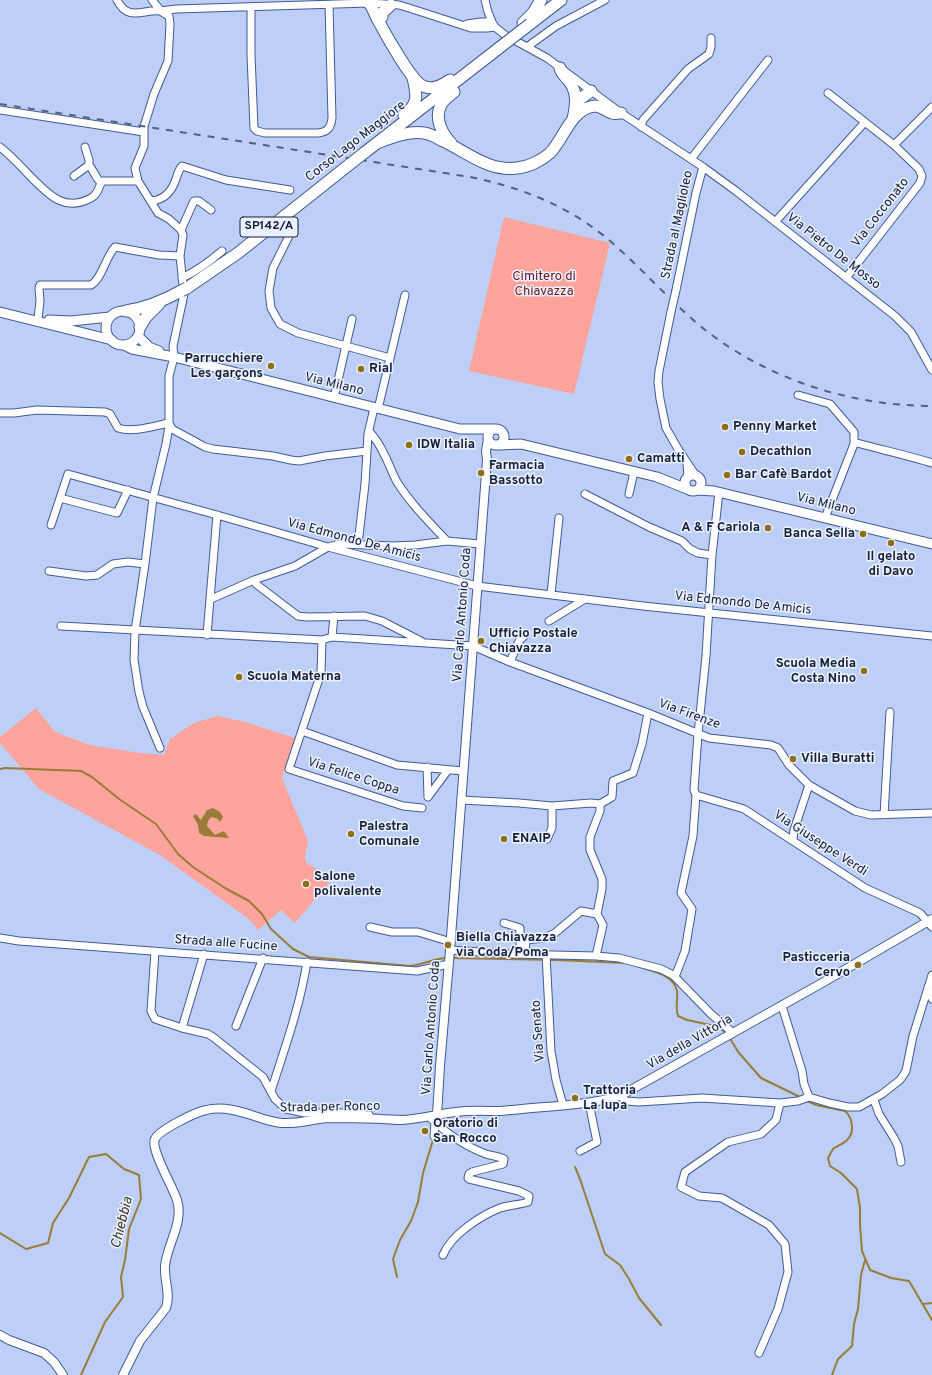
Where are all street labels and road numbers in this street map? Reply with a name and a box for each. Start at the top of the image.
street label: Corso Lago Maggiore [303,98,409,186]
street label: Strada al Maglioleo [659,169,697,281]
street label: Via Cocconato [849,175,913,251]
street label: Via Pietro De Mosso [783,210,883,294]
road number: SP142/A [240,217,298,237]
street label: Via Milano [303,370,365,400]
street label: Via Milano [795,490,857,520]
street label: Via Edmondo De Amicis [285,516,423,566]
street label: Via Carlo Antonio Coda [451,547,475,683]
street label: Via Edmondo De Amicis [674,589,812,619]
street label: Via Firenze [656,697,722,733]
street label: Via Felice Coppa [305,755,401,799]
street label: Via Giuseppe Verdi [770,808,870,880]
street label: Strada alle Fucine [174,933,278,955]
street label: Via Carlo Antonio Coda [420,960,444,1096]
street label: Via Senato [529,999,549,1063]
street label: Via della Vittoria [644,1012,736,1074]
street label: Strada per Ronco [279,1099,381,1117]

